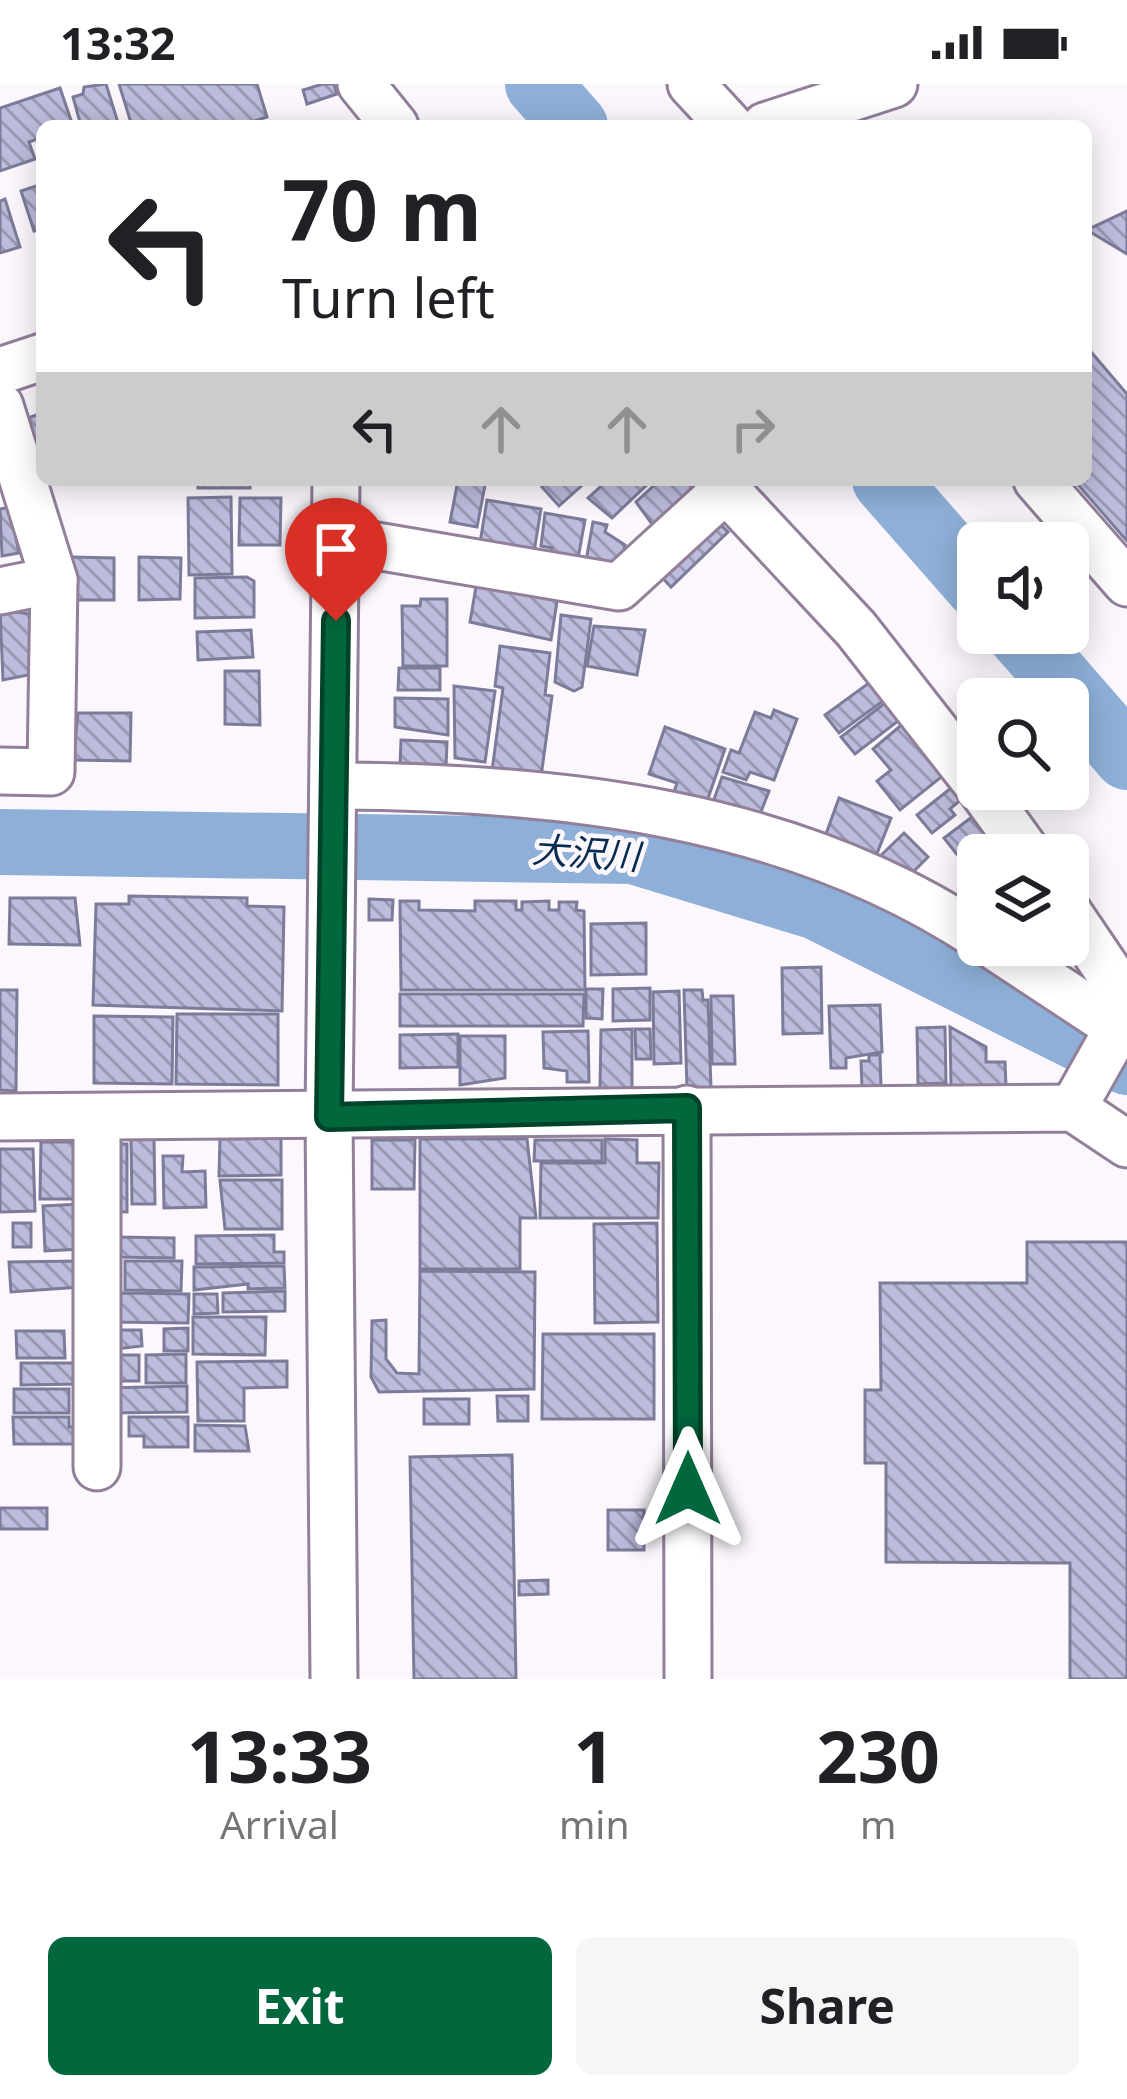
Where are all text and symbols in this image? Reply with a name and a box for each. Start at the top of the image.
text: 13:32 [60,12,176,73]
text: 70 m [282,151,482,266]
icon: left [84,168,240,324]
text: Turn left [282,260,495,334]
icon: left [342,396,408,462]
icon: ahead [468,396,534,462]
icon: ahead [594,396,660,462]
icon: right [720,396,786,462]
pin [285,498,387,621]
icon: arrive [303,516,369,582]
map controls [957,522,1089,966]
button: sound [957,522,1089,654]
button: search [957,678,1089,810]
water label: 大沢川 [530,824,646,881]
button: layers [957,834,1089,966]
position arrow [625,1426,751,1552]
text: 13:33 [187,1706,372,1804]
text: 1 [574,1706,615,1804]
text: 230 [816,1706,940,1804]
text: Arrival [220,1797,339,1850]
text: min [559,1797,630,1850]
text: m [860,1797,896,1850]
button: Exit [48,1937,552,2075]
button: Share [576,1937,1079,2075]

